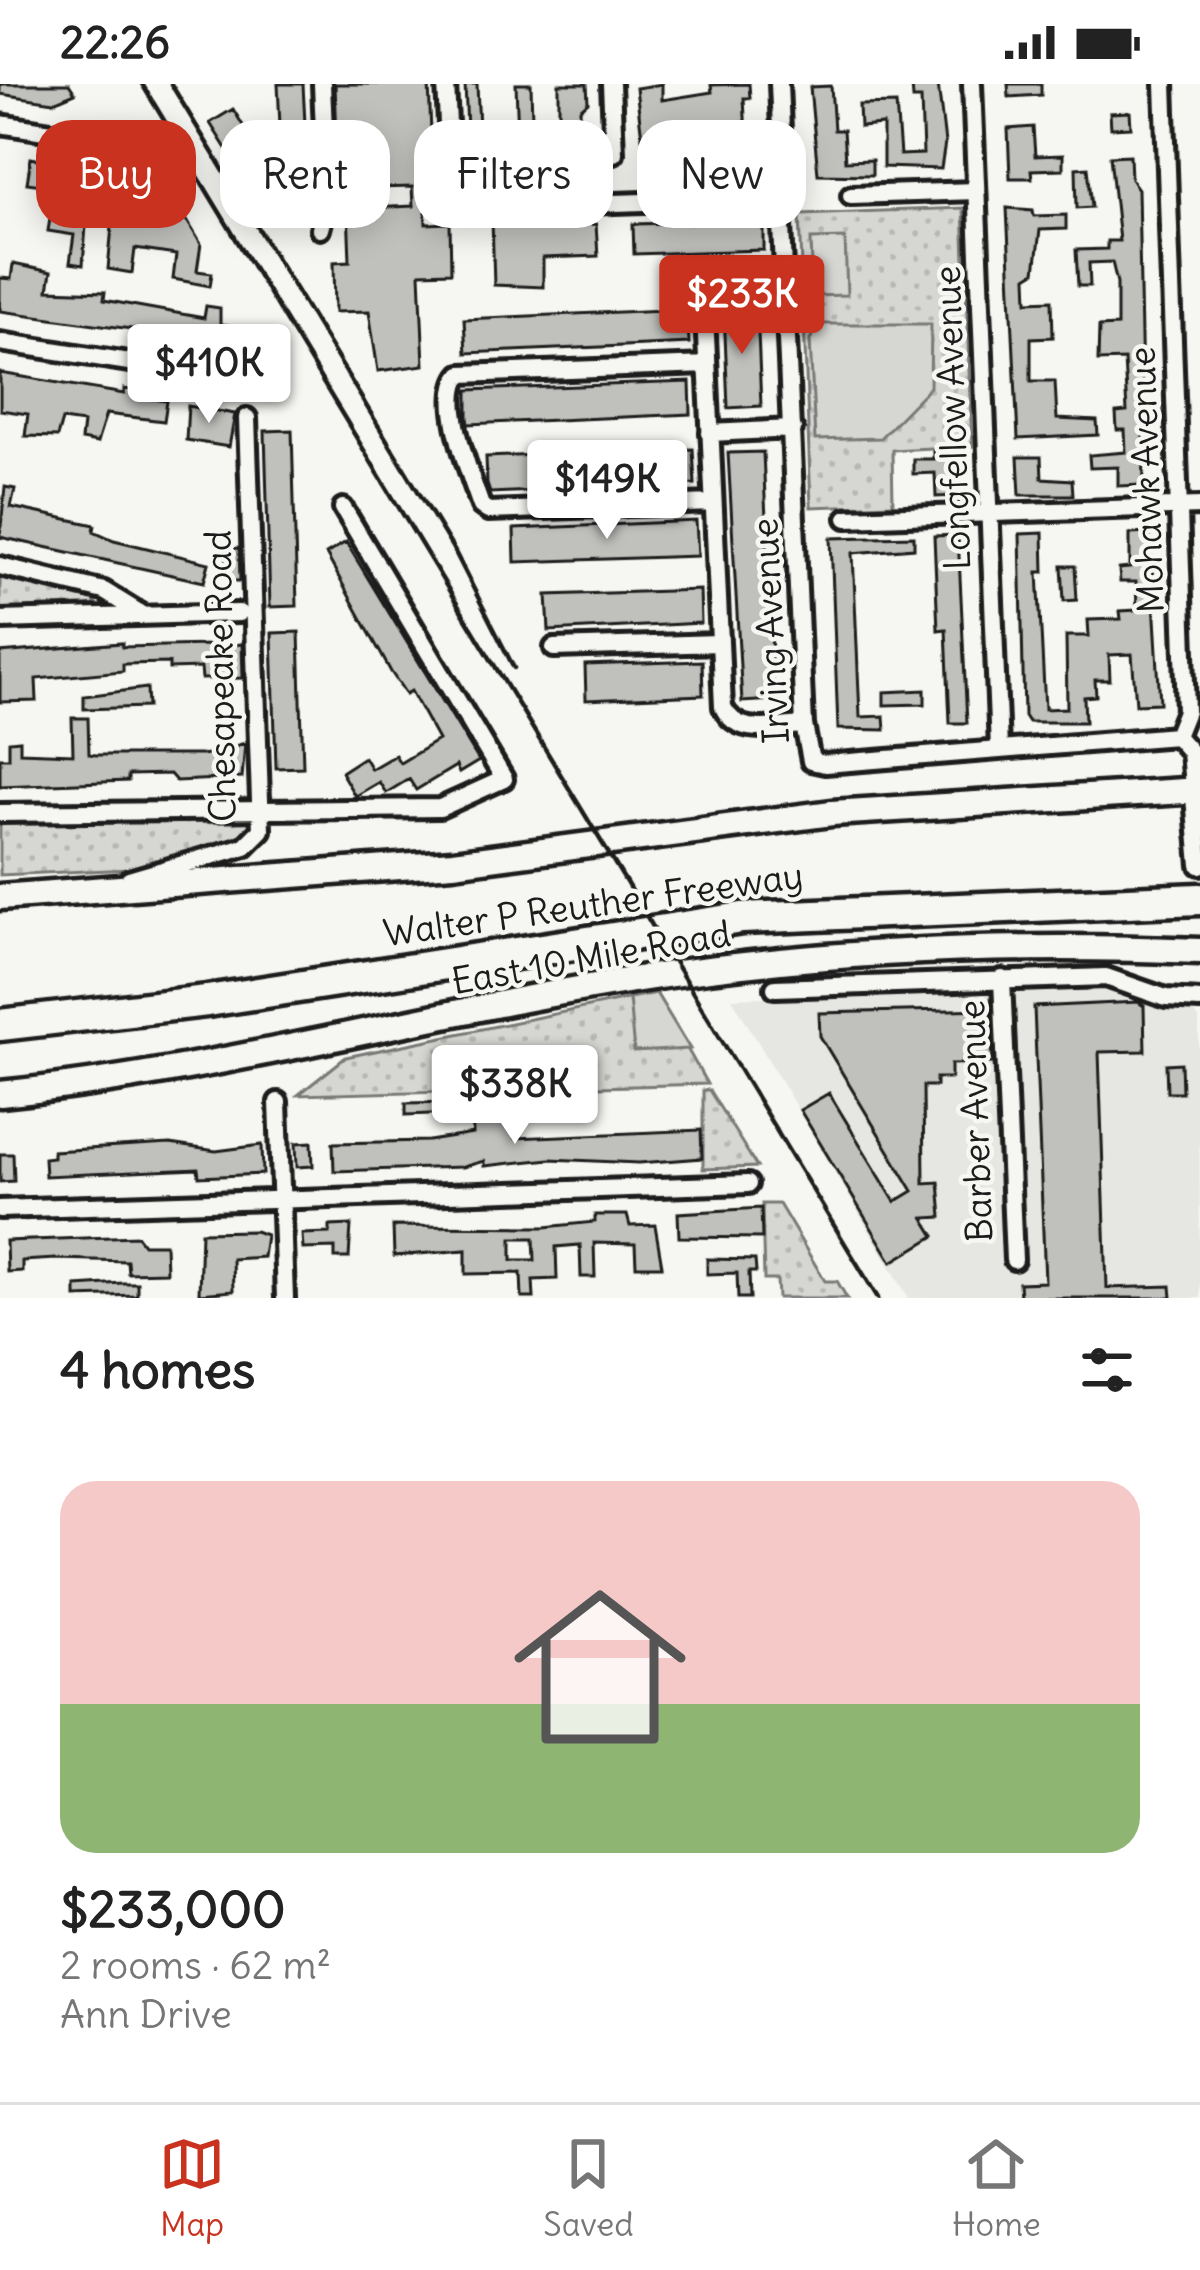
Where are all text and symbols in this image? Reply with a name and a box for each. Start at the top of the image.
text: 22:26 [60,14,170,70]
chip: Buy [36,120,196,228]
chip: Rent [220,120,390,228]
chip: Filters [414,120,613,228]
chip: New [637,120,806,228]
pin: $233K [658,255,826,357]
street label: Longfellow Avenue [925,265,980,571]
text: $233K [686,269,798,318]
pin: $410K [125,324,293,426]
text: $410K [154,338,264,387]
street label: Mohawk Avenue [1119,346,1174,614]
pin: $149K [523,440,691,542]
text: $149K [554,454,660,503]
street label: Irving Avenue [742,517,799,745]
street label: Chesapeake Road [195,530,246,822]
street label: Walter P Reuther Freeway [380,853,806,956]
street label: East 10 Mile Road [448,911,734,1004]
street label: Barber Avenue [949,999,1002,1243]
pin: $338K [431,1045,599,1147]
text: $338K [459,1059,571,1108]
icon: filters [1074,1337,1140,1403]
text: 4 homes [60,1338,255,1402]
icon: home [492,1559,708,1775]
text: $233,000 [60,1877,286,1941]
text: 2 rooms · 62 m² [60,1941,331,1990]
text: Ann Drive [60,1990,232,2039]
tab: Map [159,2131,225,2245]
tab: Saved [543,2131,634,2245]
tab: Home [952,2131,1041,2245]

